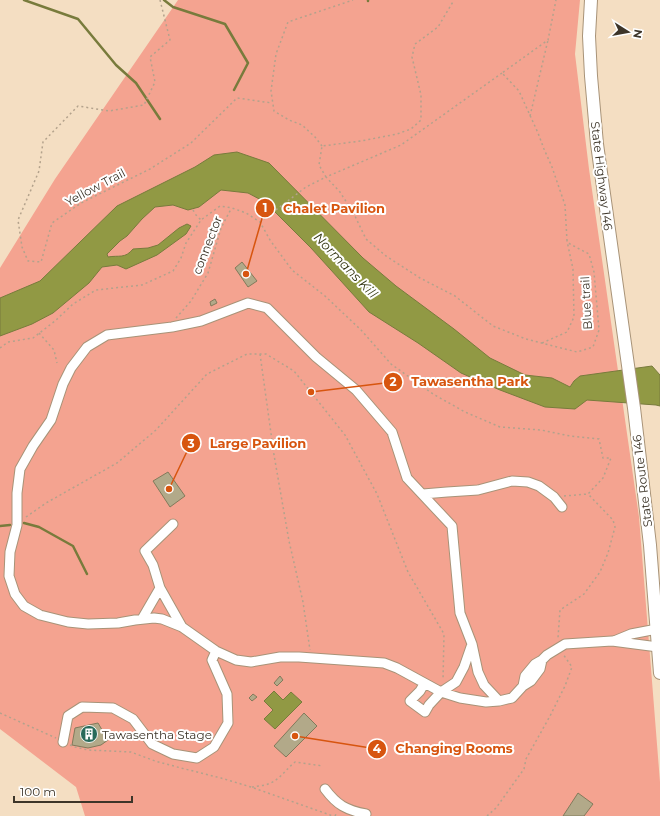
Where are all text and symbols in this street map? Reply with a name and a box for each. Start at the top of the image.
north arrow [608,12,648,52]
text: N [630,28,646,40]
street label: State Highway 146 [588,121,616,231]
street label: Yellow Trail [62,165,128,209]
callout: Chalet Pavilion [255,196,393,221]
text: 1 [263,200,267,215]
text: Chalet Pavilion [283,200,385,216]
street label: connector [189,213,225,276]
water label: Normans Kill [311,229,382,301]
street label: Blue trail [577,276,595,330]
callout: Tawasentha Park [383,369,537,394]
text: Tawasentha Park [411,373,529,389]
text: 2 [389,374,397,389]
callout: Large Pavilion [181,431,314,456]
street label: State Route 146 [629,434,655,528]
text: Large Pavilion [210,435,306,451]
text: 3 [186,436,195,451]
building icon: Tawasentha Stage [79,724,99,744]
place label: Tawasentha Stage [102,727,212,742]
callout: Changing Rooms [367,736,521,761]
text: Changing Rooms [395,740,513,756]
text: 4 [373,741,382,756]
scale bar [14,778,132,804]
text: 100 m [20,784,56,799]

